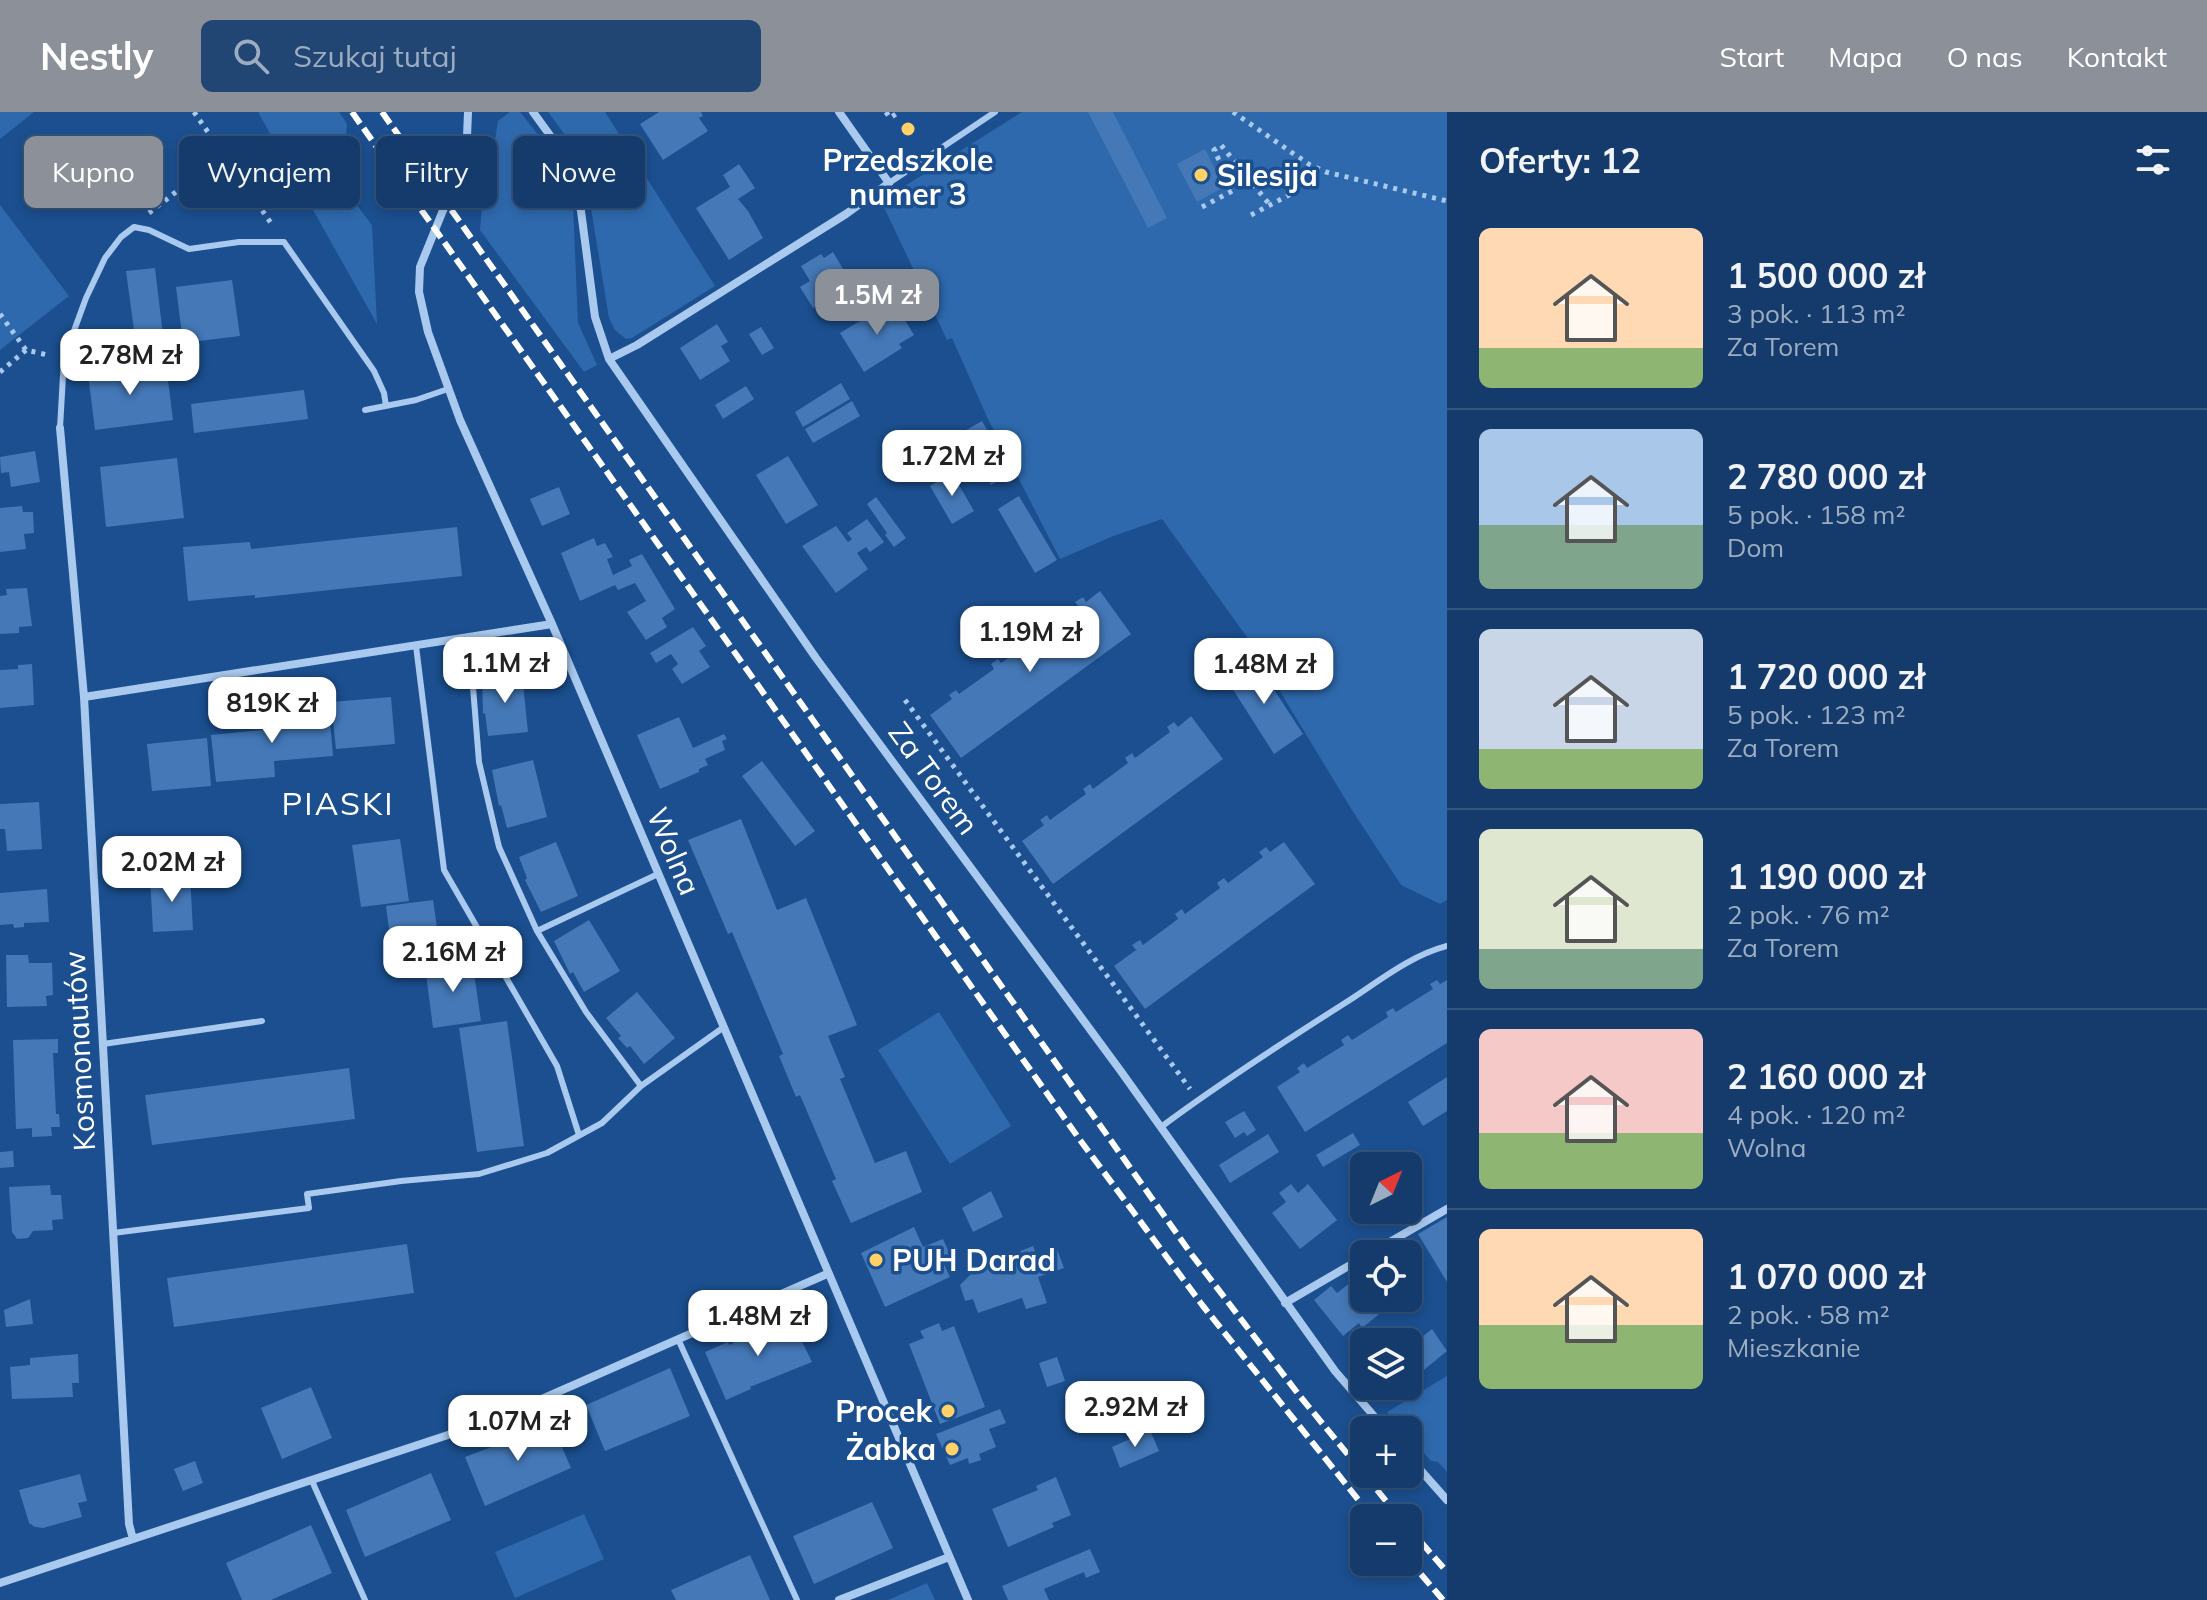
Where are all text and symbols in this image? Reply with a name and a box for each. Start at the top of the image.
search box [201,20,761,92]
text: Nestly [40,32,153,80]
icon: search [229,34,273,78]
text: Szukaj tutaj [293,37,457,75]
text: Start [1720,39,1784,74]
text: Mapa [1828,39,1903,74]
text: O nas [1947,39,2023,74]
text: Kontakt [2067,39,2167,74]
marker: Przedszkole numer 3 [899,120,917,138]
chip: Kupno [24,136,163,208]
chip: Wynajem [179,136,360,208]
chip: Filtry [376,136,497,208]
chip: Nowe [513,136,645,208]
icon: filters [2131,138,2175,182]
text: Oferty: 12 [1479,139,1641,182]
place label: Przedszkole numer 3 [822,141,994,213]
place label: Silesija [1217,156,1318,194]
marker: Silesija [1192,166,1210,184]
text: 1 500 000 zł [1727,254,1925,297]
icon: home [1543,260,1639,356]
pin: 1.5M zł [803,269,951,337]
text: 1.5M zł [833,278,921,311]
text: 3 pok. · 113 m² [1727,297,1905,330]
pin: 2.78M zł [47,329,213,397]
text: Za Torem [1727,330,1839,363]
text: 2.78M zł [78,338,182,371]
pin: 1.72M zł [869,430,1035,498]
text: 1.72M zł [900,439,1004,472]
text: 2 780 000 zł [1727,455,1925,498]
icon: home [1543,461,1639,557]
text: 5 pok. · 158 m² [1727,498,1905,531]
text: Dom [1727,531,1784,564]
pin: 1.19M zł [947,606,1113,674]
text: 1.19M zł [978,615,1082,648]
pin: 1.1M zł [431,637,579,705]
pin: 1.48M zł [1181,638,1347,706]
text: 1.1M zł [461,646,549,679]
text: 1.48M zł [1212,647,1316,680]
text: 1 720 000 zł [1727,655,1925,698]
icon: home [1543,661,1639,757]
pin: 819K zł [198,677,346,745]
text: 819K zł [226,686,318,719]
text: 5 pok. · 123 m² [1727,698,1905,731]
street label: Za Torem [881,714,987,842]
text: Za Torem [1727,731,1839,764]
district label: PIASKI [282,783,394,823]
street label: Wolna [639,801,709,901]
pin: 2.02M zł [89,836,255,904]
text: 2.02M zł [120,845,224,878]
text: 1 190 000 zł [1727,855,1925,898]
icon: home [1543,861,1639,957]
text: 2 pok. · 76 m² [1727,898,1890,931]
pin: 2.16M zł [370,926,536,994]
text: Za Torem [1727,931,1839,964]
text: 2.16M zł [401,935,505,968]
street label: Kosmonautów [55,950,103,1152]
text: 2 160 000 zł [1727,1055,1925,1098]
icon: home [1543,1061,1639,1157]
text: 4 pok. · 120 m² [1727,1098,1905,1131]
text: Wolna [1727,1131,1806,1164]
north arrow [1350,1152,1422,1224]
map controls [1350,1152,1422,1576]
button: locate [1350,1240,1422,1312]
place label: PUH Darad [892,1241,1056,1279]
marker: PUH Darad [867,1251,885,1269]
text: 1 070 000 zł [1727,1255,1925,1298]
icon: home [1543,1261,1639,1357]
pin: 1.48M zł [675,1290,841,1358]
text: 2 pok. · 58 m² [1727,1298,1890,1331]
text: 1.48M zł [706,1299,810,1332]
button: layers [1350,1328,1422,1400]
text: Mieszkanie [1727,1331,1860,1364]
pin: 2.92M zł [1052,1381,1218,1449]
text: 2.92M zł [1083,1390,1187,1423]
place label: Procek [835,1392,933,1430]
pin: 1.07M zł [435,1395,601,1463]
marker: Procek [939,1402,957,1420]
text: 1.07M zł [466,1404,570,1437]
button: + [1350,1416,1422,1488]
place label: Żabka [846,1430,936,1468]
marker: Żabka [943,1440,961,1458]
button: − [1350,1504,1422,1576]

